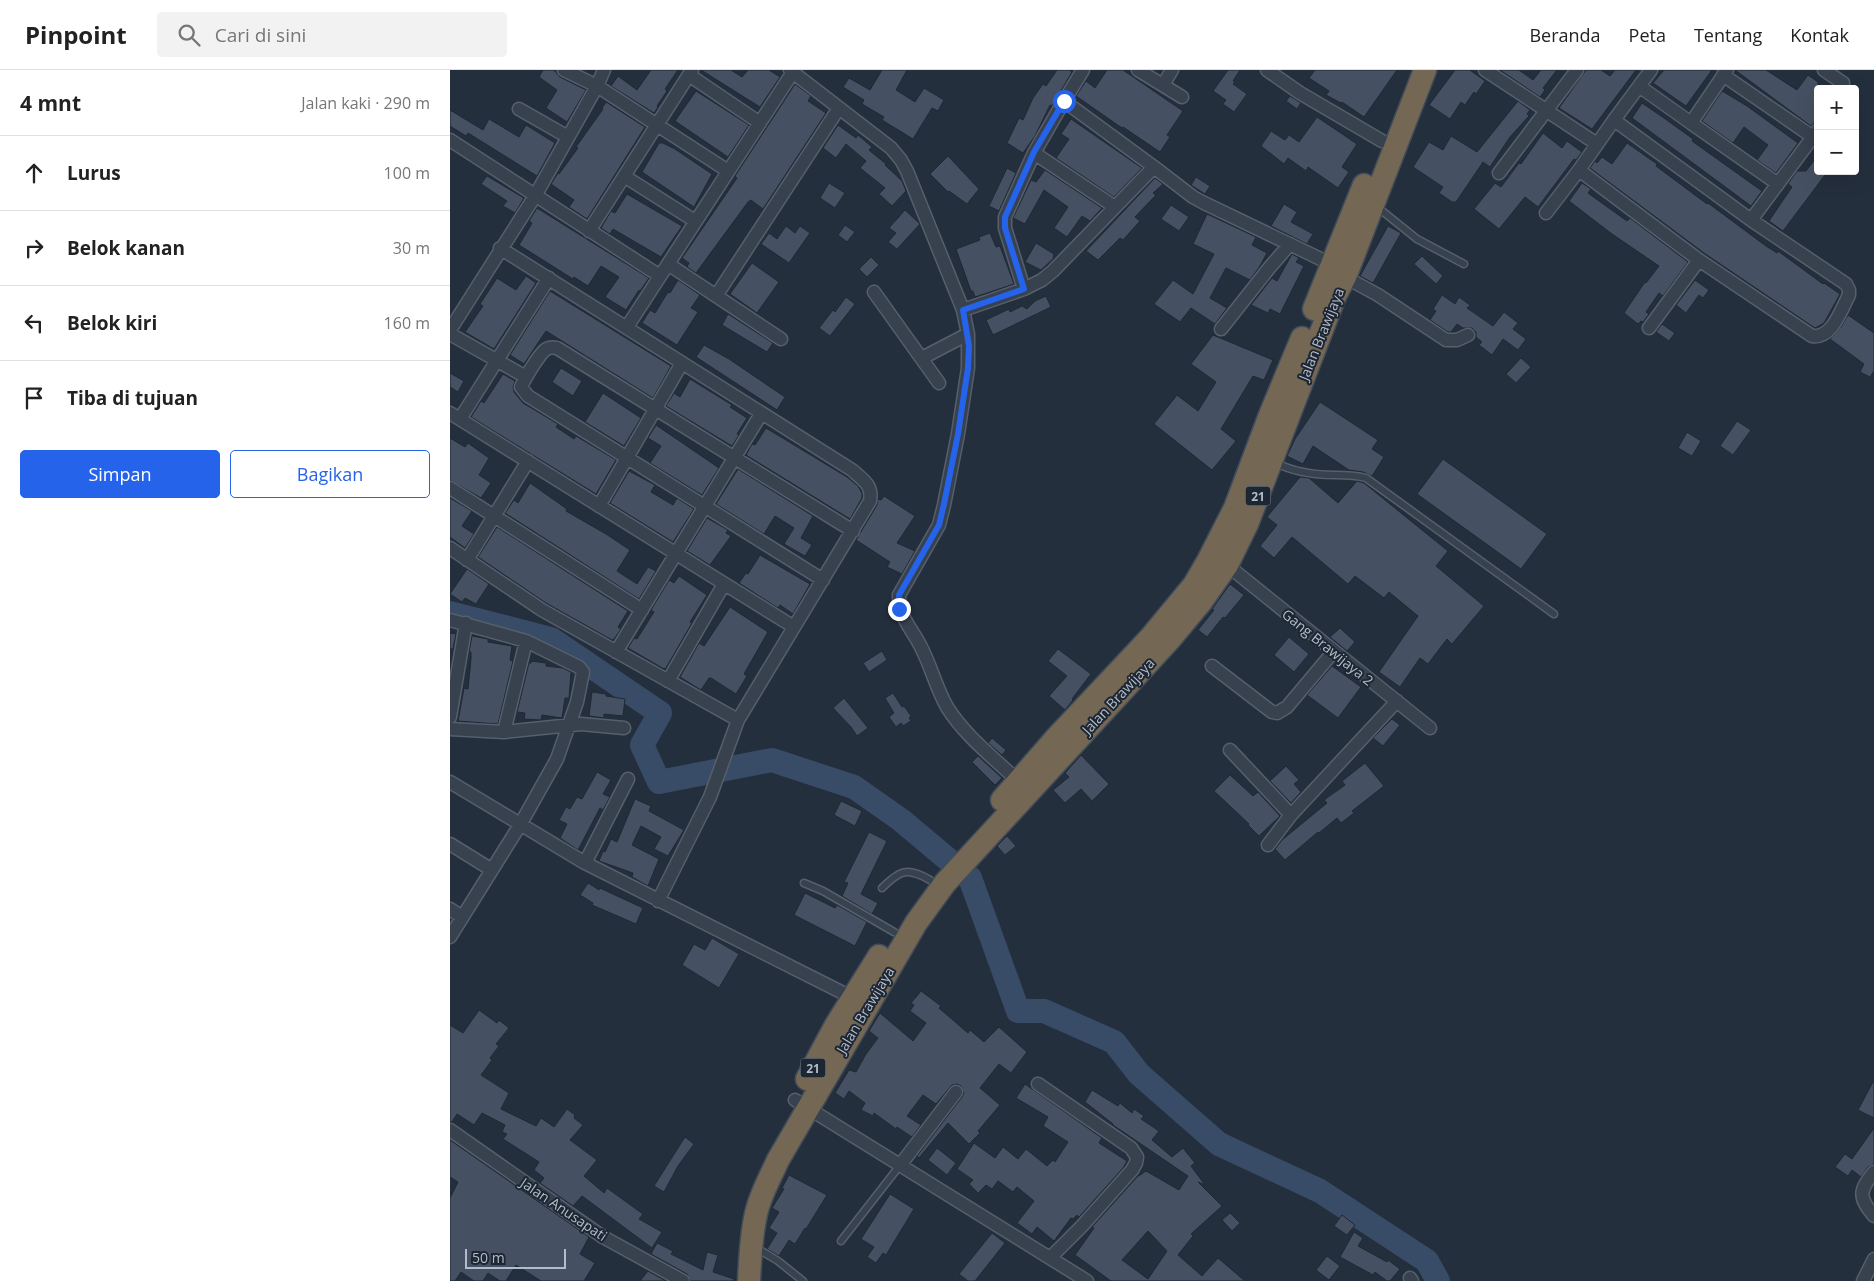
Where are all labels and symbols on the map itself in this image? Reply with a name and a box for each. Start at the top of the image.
route start [1053,90,1076,113]
street label: Jalan Brawijaya [1293,285,1348,385]
road number: 21 [1246,486,1270,506]
route end [888,598,911,621]
street label: Gang Brawijaya 2 [1278,604,1378,690]
street label: Jalan Brawijaya [1076,654,1158,740]
street label: Jalan Brawijaya [831,963,898,1059]
road number: 21 [800,1058,826,1078]
street label: Jalan Anusapati [515,1172,611,1245]
scale bar [465,1246,566,1269]

